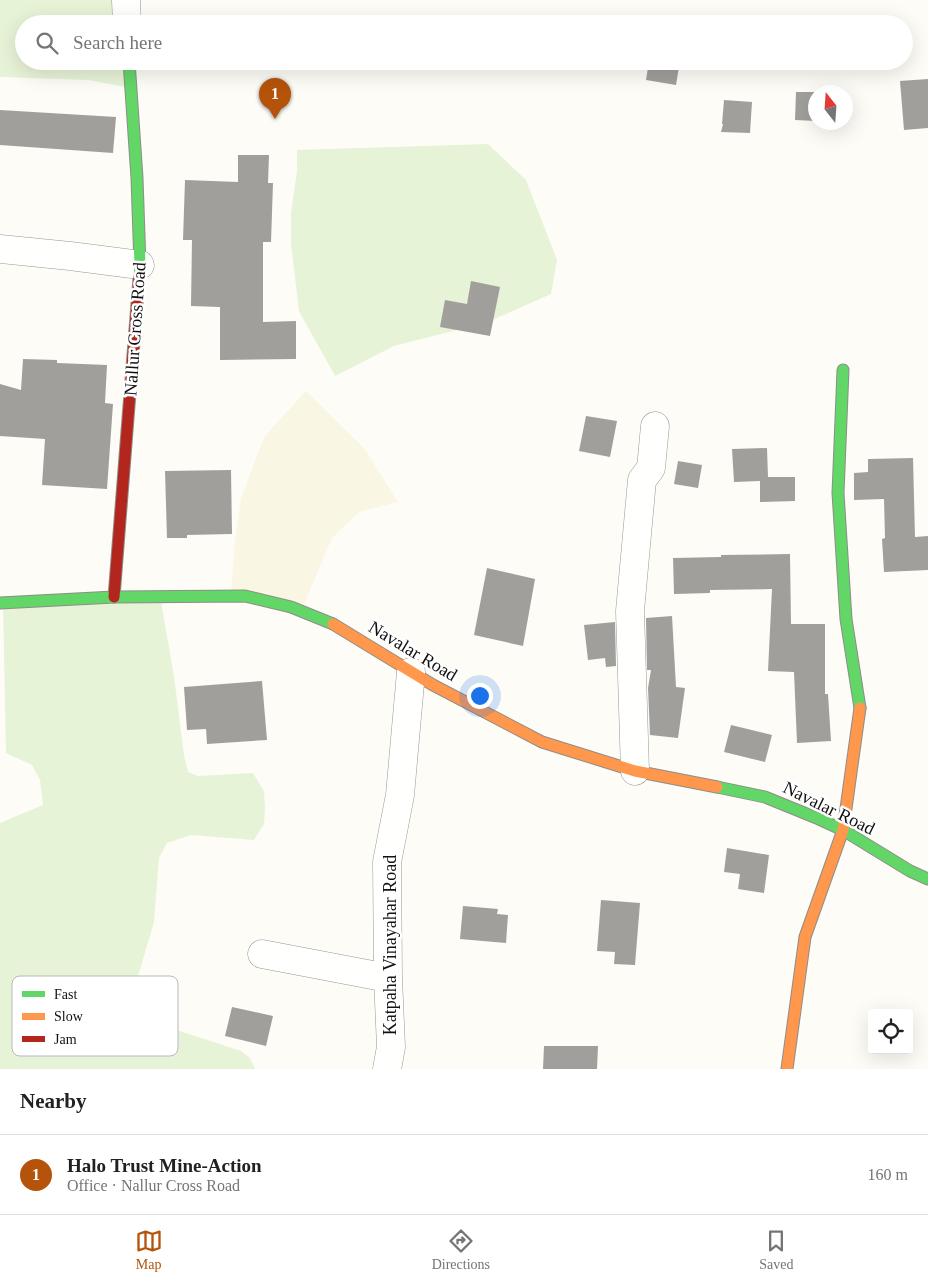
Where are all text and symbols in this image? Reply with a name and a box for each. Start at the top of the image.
search box [15,15,913,70]
icon: search [33,29,61,57]
text: Search here [73,32,162,53]
pin: 1 [259,78,291,119]
north arrow [808,85,853,130]
street label: Nallur Cross Road [120,261,150,397]
street label: Navalar Road [365,617,461,685]
your location [467,683,493,709]
street label: Navalar Road [780,777,878,839]
street label: Katpaha Vinayahar Road [380,855,400,1035]
legend [12,976,178,1056]
text: Fast [54,987,77,1002]
text: Slow [54,1009,84,1024]
map controls [868,1009,913,1054]
button: locate [868,1009,913,1054]
text: Jam [54,1032,77,1047]
text: Nearby [20,1089,87,1113]
text: Halo Trust Mine-Action [67,1155,262,1176]
text: 1 [32,1166,40,1183]
text: 160 m [868,1166,908,1183]
text: Office · Nallur Cross Road [67,1177,240,1194]
tab: Map [135,1227,163,1273]
tab: Directions [432,1227,490,1273]
tab: Saved [759,1227,793,1273]

